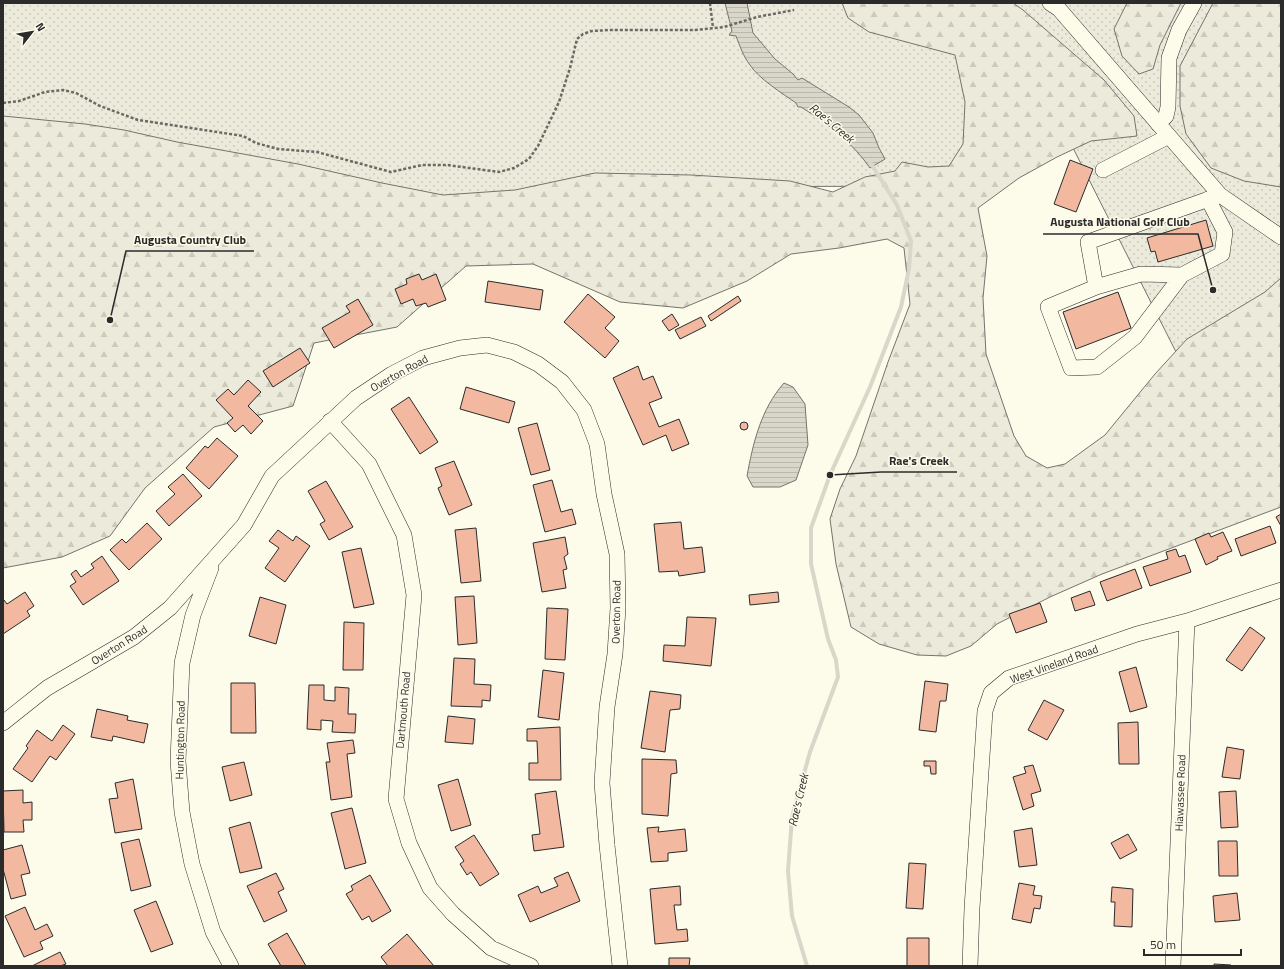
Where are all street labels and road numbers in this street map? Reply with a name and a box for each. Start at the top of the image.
street label: Overton Road [367,350,431,395]
street label: Overton Road [607,580,625,644]
street label: Overton Road [88,621,150,669]
street label: West Vineland Road [1008,641,1100,687]
street label: Dartmouth Road [392,671,414,749]
street label: Huntington Road [171,700,189,780]
street label: Hiawassee Road [1171,754,1189,832]

